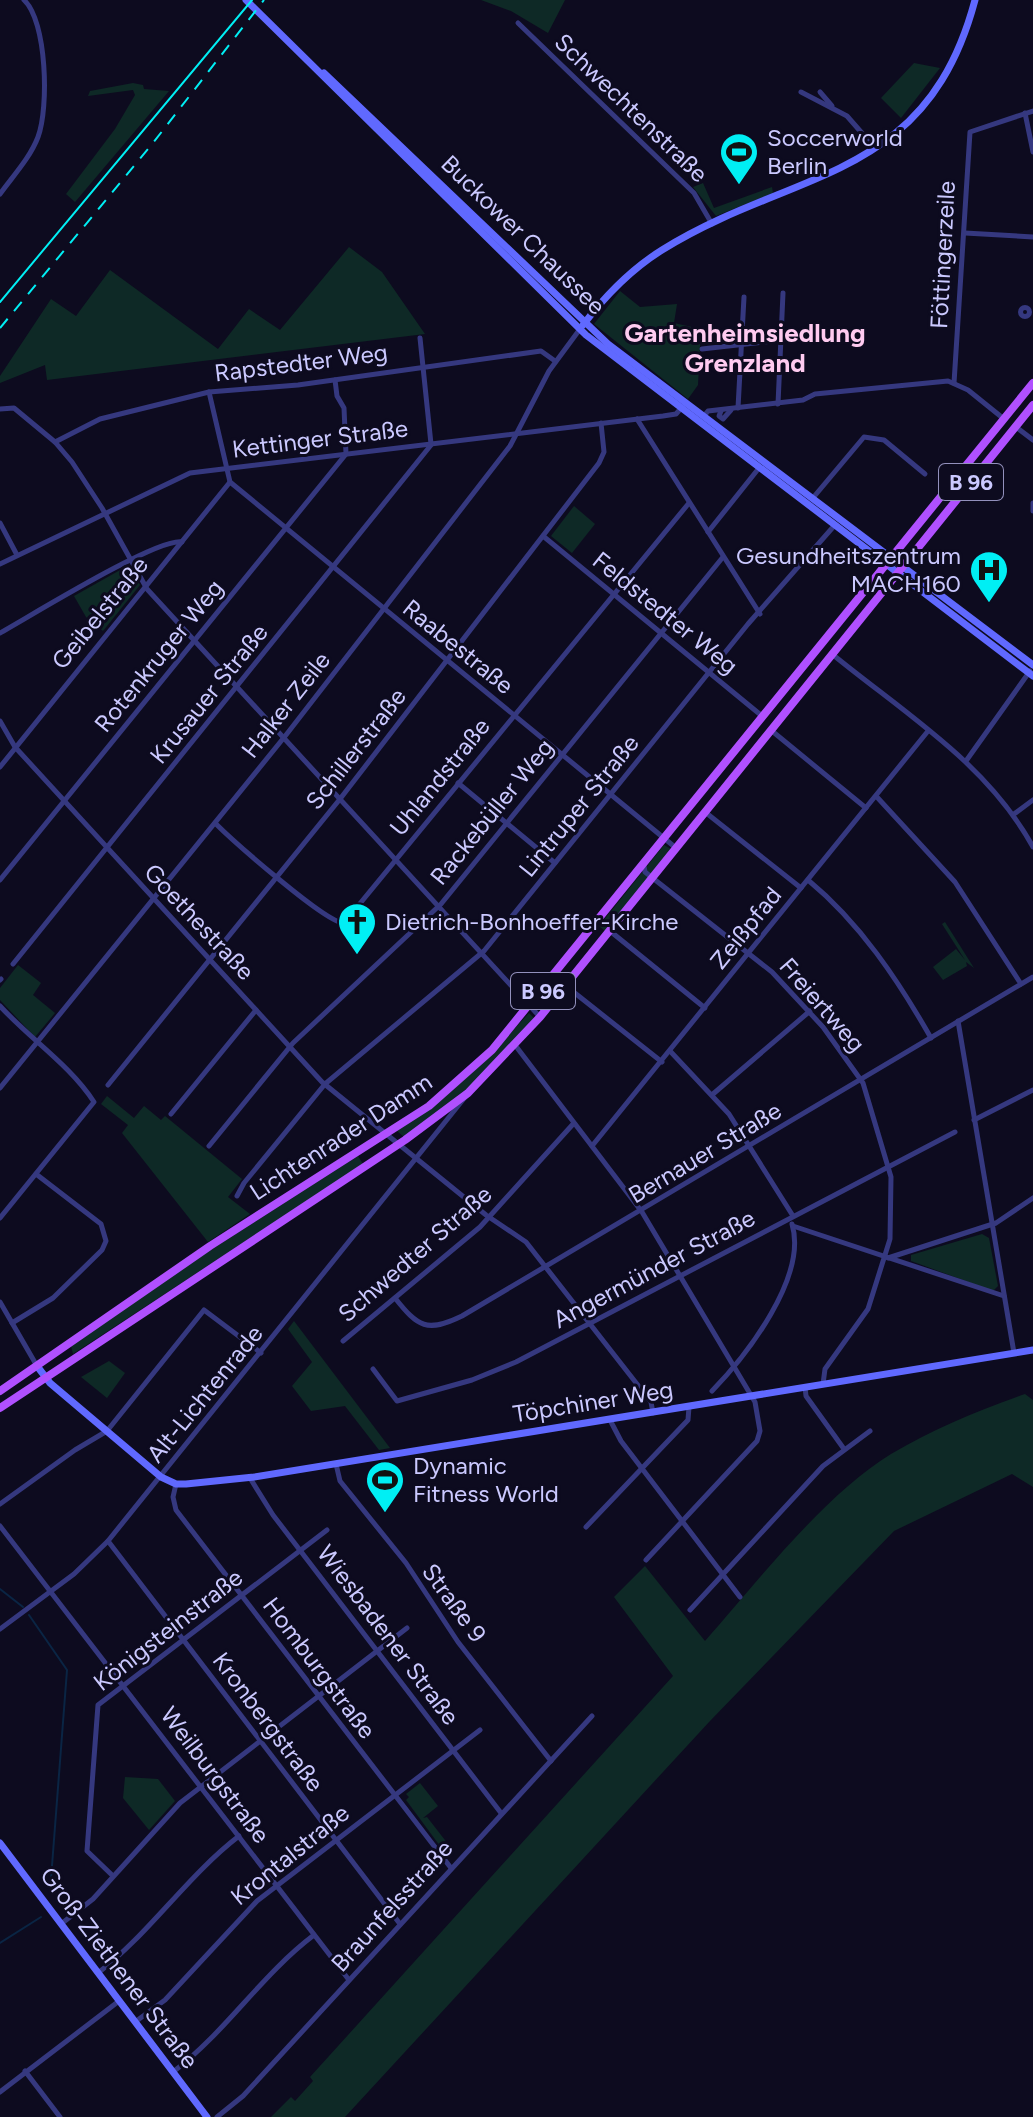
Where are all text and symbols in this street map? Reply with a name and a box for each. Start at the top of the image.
street label: Schwechtenstraße [549,27,714,188]
place label: Soccerworld Berlin [767,123,903,180]
sports icon: Soccerworld Berlin [718,131,760,186]
street label: Buckower Chaussee [435,149,611,320]
street label: Föttingerzeile [924,180,961,330]
district label: Gartenheimsiedlung Grenzland [624,317,866,379]
street label: Rapstedter Weg [213,337,389,388]
street label: Kettinger Straße [230,413,409,464]
road number: B 96 [939,464,1003,500]
place label: Gesundheitszentrum MACH160 [736,541,961,598]
street label: Feldstedter Weg [587,545,744,680]
hospital icon: Gesundheitszentrum MACH160 [968,549,1010,604]
street label: Geibelstraße [45,550,154,675]
street label: Rotenkruger Weg [88,573,229,738]
street label: Raabestraße [397,593,519,700]
street label: Krusauer Straße [144,618,274,769]
street label: Halker Zeile [235,646,336,763]
street label: Schillerstraße [299,682,412,815]
street label: Uhlandstraße [383,712,496,841]
street label: Lintruper Straße [513,729,645,882]
street label: Rackebüller Weg [424,733,559,890]
street label: Goethestraße [138,858,260,986]
street label: Zeißpfad [704,881,787,974]
church icon: Dietrich-Bonhoeffer-Kirche [336,901,378,956]
place label: Dietrich-Bonhoeffer-Kirche [385,907,678,936]
street label: Freiertweg [774,952,871,1058]
road number: B 96 [511,973,575,1009]
street label: Lichtenrader Damm [244,1067,437,1206]
street label: Bernauer Straße [623,1096,786,1210]
street label: Schwedter Straße [332,1179,497,1328]
street label: Angermünder Straße [548,1203,760,1334]
street label: Alt-Lichtenrade [140,1319,269,1468]
street label: Töpchiner Weg [511,1375,675,1428]
place label: Dynamic Fitness World [413,1451,559,1508]
sports icon: Dynamic Fitness World [364,1459,406,1514]
street label: Wiesbadener Straße [311,1539,465,1730]
street label: Straße 9 [416,1558,493,1648]
street label: Königsteinstraße [87,1562,248,1697]
street label: Homburgstraße [257,1591,382,1744]
street label: Kronbergstraße [207,1646,330,1797]
street label: Weilburgstraße [155,1701,276,1848]
street label: Krontalstraße [225,1798,355,1911]
street label: Braunfelsstraße [325,1834,458,1978]
street label: Groß-Ziethener Straße [34,1861,205,2074]

